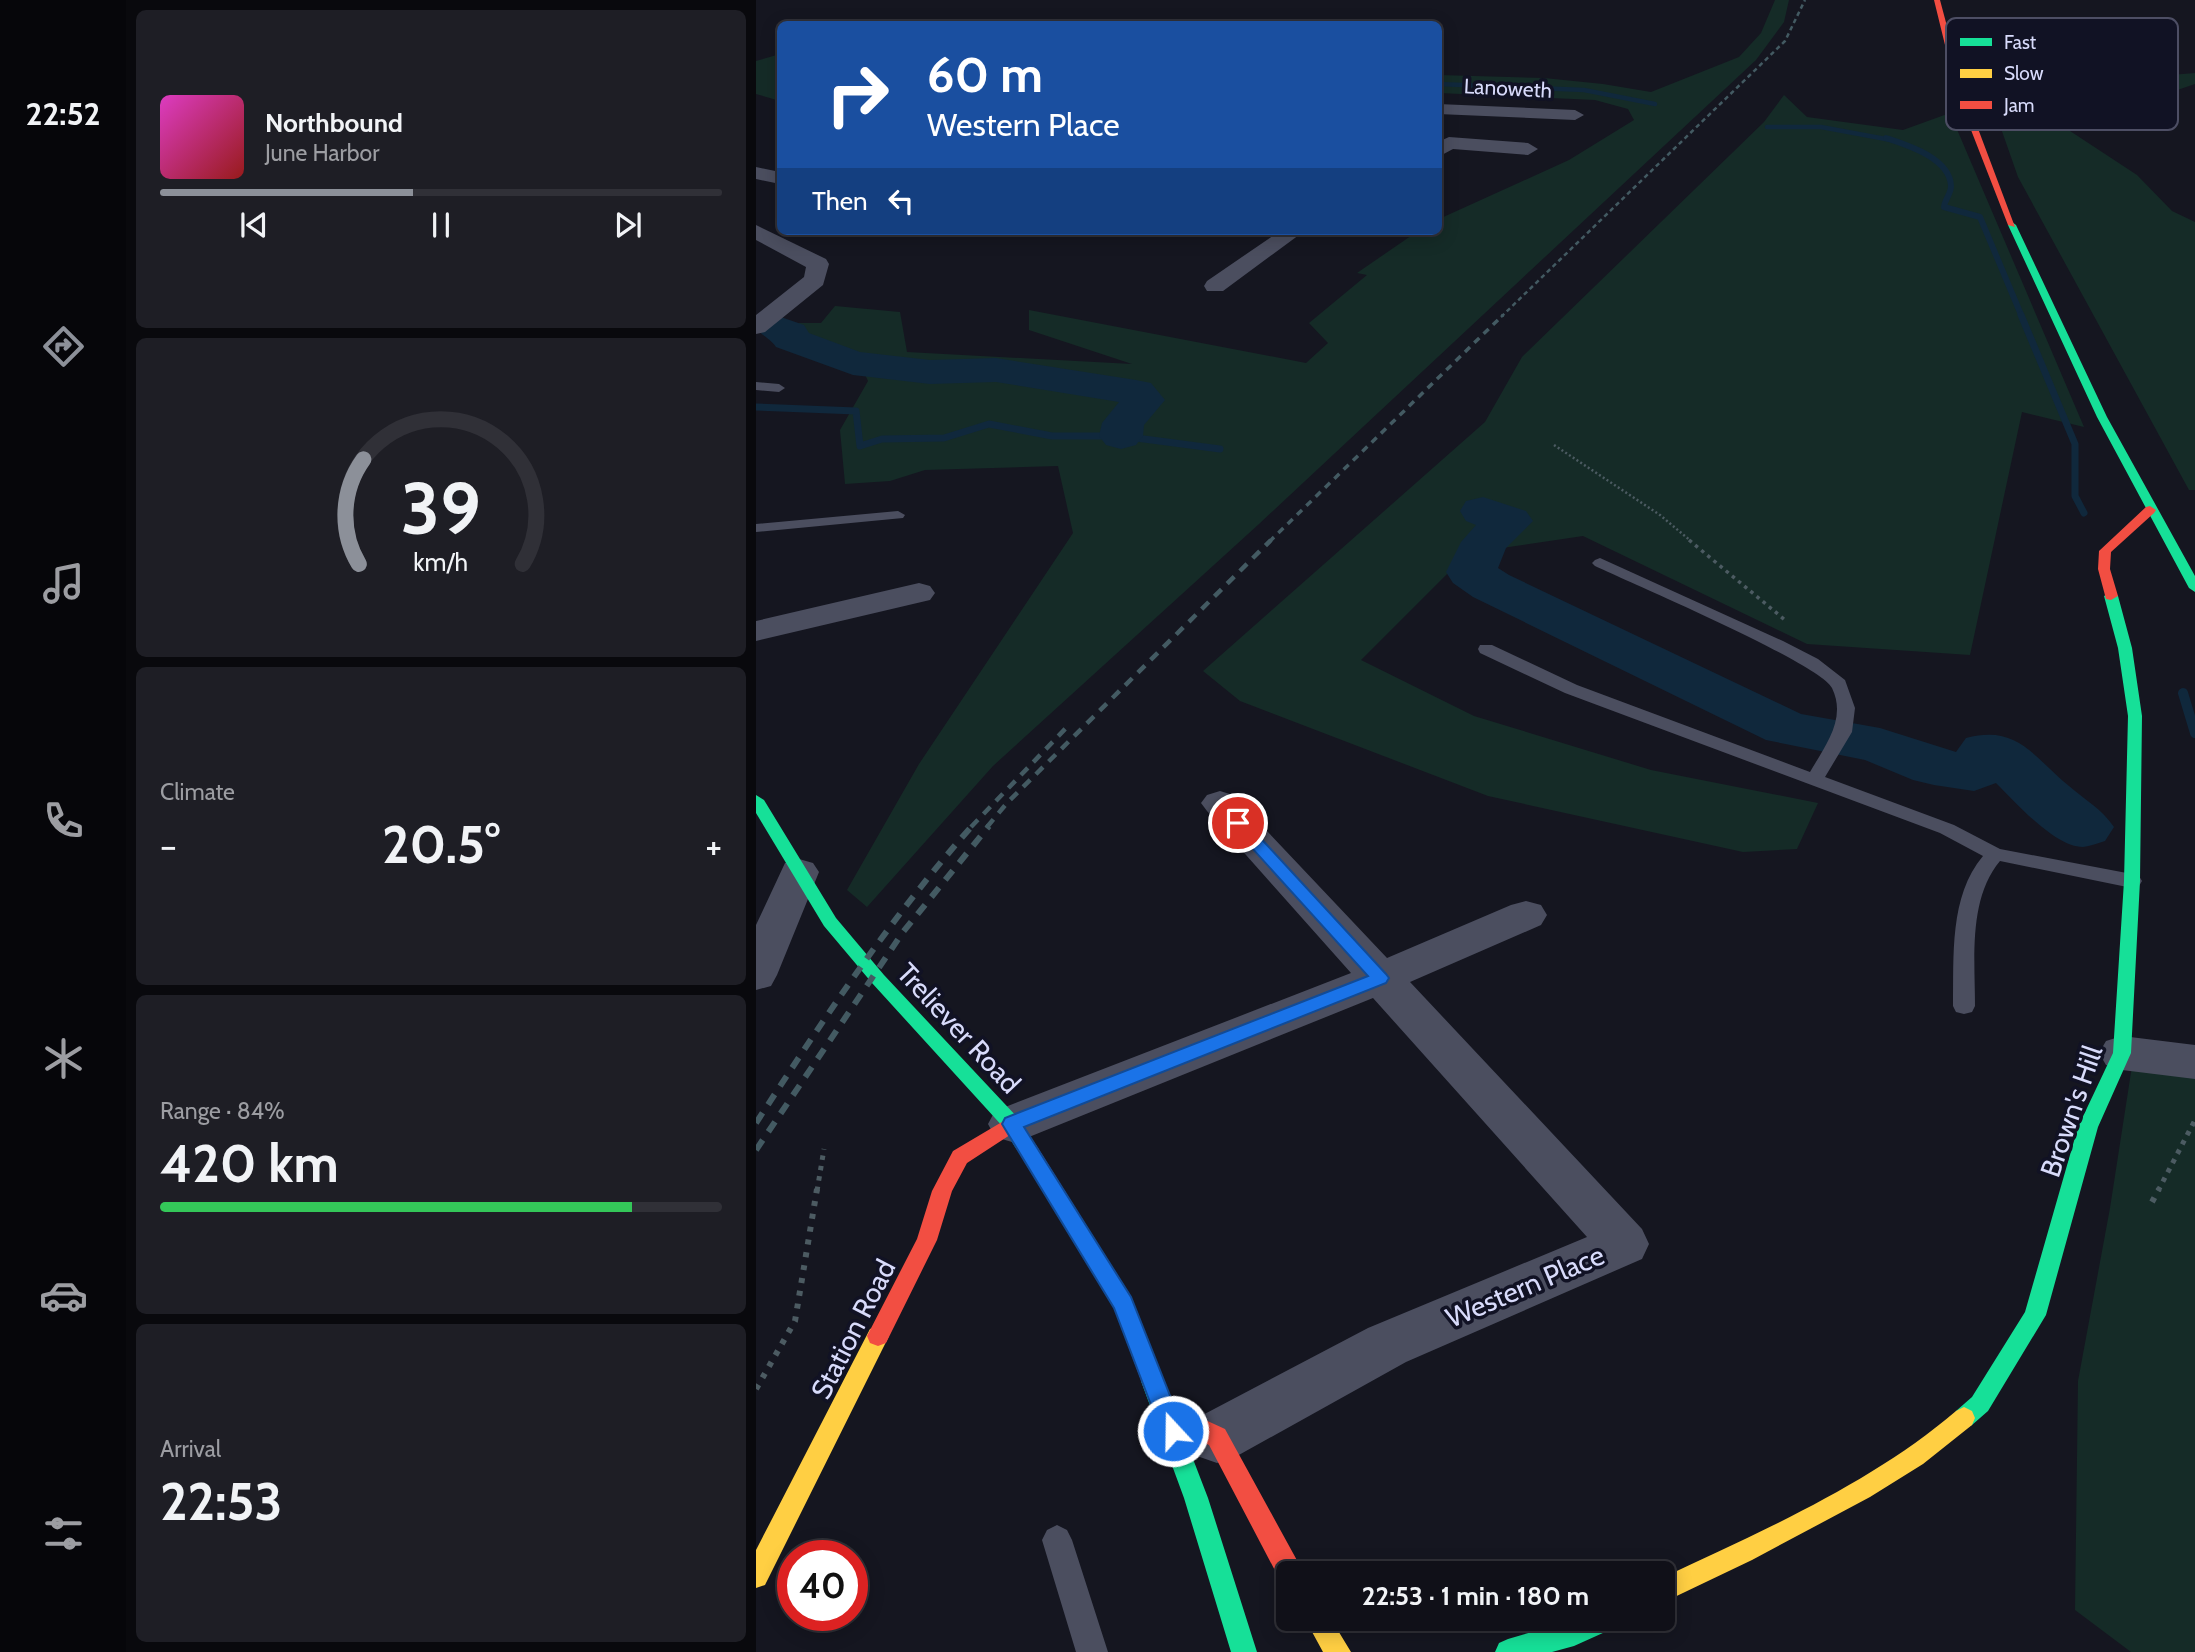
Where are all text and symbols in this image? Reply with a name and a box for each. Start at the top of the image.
legend [1946,18,2178,130]
text: Fast [2004,31,2037,54]
text: 60 m [927,45,1043,104]
icon: right [812,49,903,140]
text: Slow [2004,62,2044,85]
street label: Lanoweth [1463,73,1553,103]
text: 22:52 [25,94,101,133]
text: Jam [2003,94,2034,117]
text: Western Place [927,105,1120,144]
text: Northbound [265,107,403,139]
text: June Harbor [265,139,379,167]
icon: left [882,182,920,220]
text: Then [812,185,868,217]
icon: previous [235,206,273,244]
icon: pause [422,206,460,244]
icon: next [609,206,647,244]
icon: directions [39,322,88,371]
text: 39 [401,464,481,552]
text: km/h [414,546,468,576]
icon: music [39,559,88,608]
text: Climate [160,778,235,806]
pin [1208,793,1268,853]
icon: phone [39,796,88,845]
icon: arrive [1219,804,1257,842]
text: 20.5° [382,813,500,876]
text: − [160,822,177,869]
text: + [705,822,722,869]
street label: Treliever Road [890,956,1028,1100]
icon: climate [39,1034,88,1083]
street label: Brown's Hill [2033,1040,2109,1181]
text: Range · 84% [160,1097,285,1125]
text: 420 km [160,1132,339,1195]
street label: Western Place [1441,1237,1609,1335]
street label: Station Road [803,1254,903,1404]
icon: car [39,1271,88,1320]
position arrow [1136,1394,1210,1468]
text: Arrival [160,1435,221,1463]
text: 22:53 [160,1470,283,1533]
icon: filters [39,1509,88,1558]
speed limit sign: 40 [777,1540,868,1631]
text: 22:53 · 1 min · 180 m [1362,1580,1589,1612]

